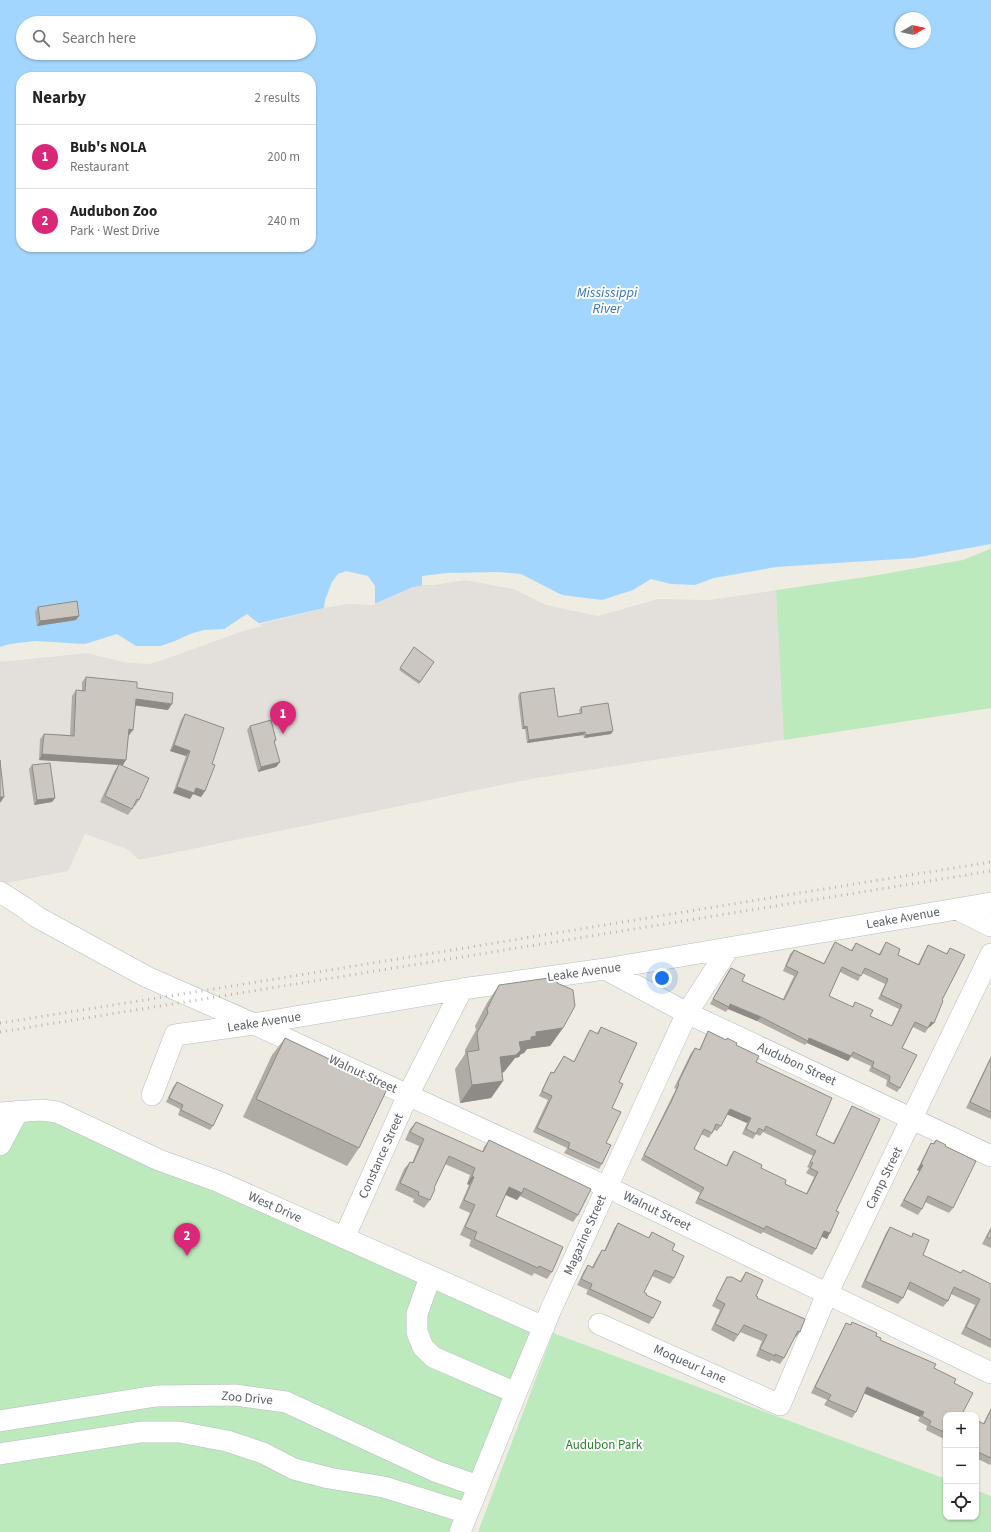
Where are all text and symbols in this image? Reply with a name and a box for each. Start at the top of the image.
north arrow [895,12,931,48]
search box [16,16,316,60]
icon: search [30,27,52,49]
text: Search here [62,28,136,49]
text: Nearby [32,86,86,110]
text: 2 results [255,89,300,107]
text: Bub's NOLA [70,137,146,158]
text: 1 [42,148,48,166]
text: 200 m [267,148,300,166]
text: Restaurant [70,158,129,176]
text: Audubon Zoo [70,201,157,222]
text: 2 [42,212,48,230]
text: 240 m [267,212,300,230]
text: Park · West Drive [70,222,160,240]
water label: Mississippi River [577,283,638,319]
pin: 1 [270,701,296,734]
street label: Leake Avenue [865,903,941,933]
street label: Leake Avenue [546,958,622,986]
your location [652,968,672,988]
street label: Leake Avenue [226,1007,302,1037]
street label: Audubon Street [755,1038,840,1090]
street label: Walnut Street [326,1050,401,1098]
street label: Constance Street [354,1110,408,1202]
street label: Camp Street [861,1143,907,1212]
street label: West Drive [245,1187,305,1227]
street label: Walnut Street [620,1187,695,1235]
street label: Magazine Street [559,1191,611,1278]
pin: 2 [174,1223,200,1256]
street label: Moqueur Lane [651,1340,729,1388]
street label: Zoo Drive [221,1387,273,1409]
map controls [943,1412,979,1520]
button: + [943,1412,979,1448]
park label: Audubon Park [566,1436,643,1454]
button: − [943,1448,979,1484]
button: locate [943,1484,979,1520]

